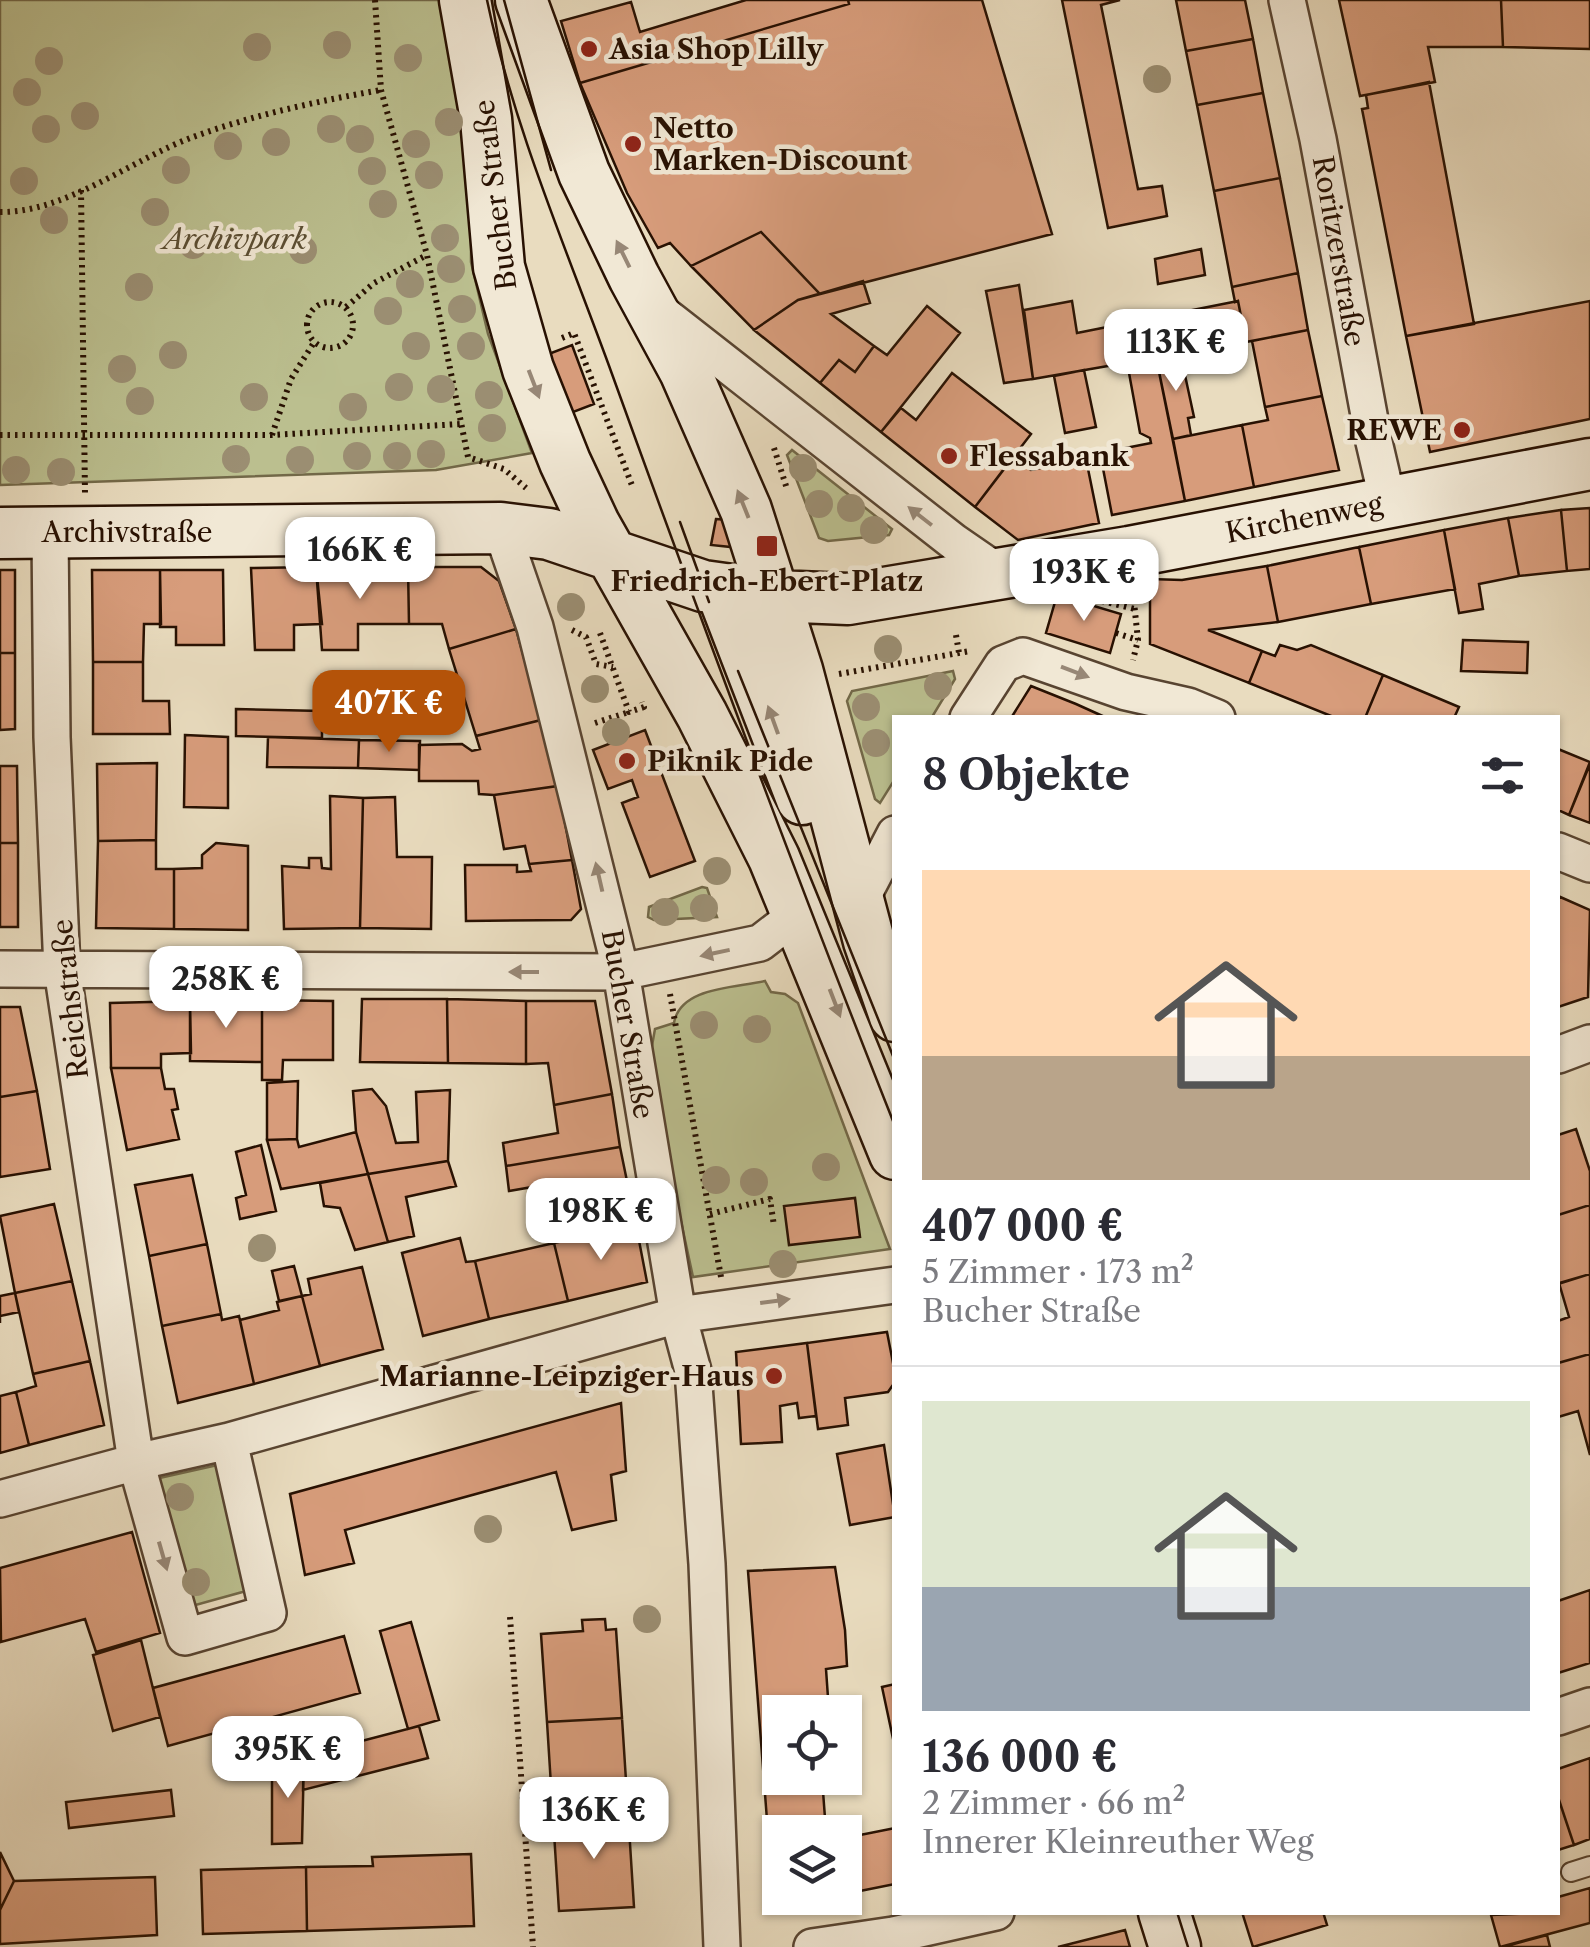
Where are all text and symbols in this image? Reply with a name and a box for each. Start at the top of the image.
place label: Asia Shop Lilly [608,32,824,66]
marker: Asia Shop Lilly [578,38,600,60]
street label: Bucher Straße [466,98,524,292]
place label: Netto Marken-Discount [653,111,908,177]
marker: Netto Marken-Discount [622,133,644,155]
street label: Roritzerstraße [1305,153,1373,349]
park label: Archivpark [159,222,307,256]
one-way arrow [615,240,632,269]
pin: 113K € [1095,309,1257,394]
text: 113K € [1126,322,1226,361]
one-way arrow [527,369,542,399]
place label: REWE [1346,413,1442,447]
marker: REWE [1451,419,1473,441]
place label: Flessabank [969,439,1129,473]
marker: Flessabank [938,445,960,467]
street label: Kirchenweg [1223,486,1386,550]
one-way arrow [734,489,750,519]
one-way arrow [907,506,933,526]
street label: Archivstraße [41,515,212,549]
pin: 166K € [279,517,441,602]
text: 166K € [307,530,413,569]
marker: Friedrich-Ebert-Platz [754,533,780,559]
pin: 193K € [1003,539,1165,624]
text: 193K € [1032,552,1136,591]
place label: Friedrich-Ebert-Platz [611,564,923,598]
one-way arrow [1060,665,1090,681]
pin: 407K € [308,670,470,755]
text: 407K € [334,683,444,722]
one-way arrow [765,705,780,735]
place label: Piknik Pide [647,744,813,778]
icon: filters [1475,748,1530,803]
text: 8 Objekte [922,749,1130,801]
marker: Piknik Pide [616,750,638,772]
one-way arrow [591,861,606,892]
street label: Reichstraße [45,918,95,1080]
street label: Bucher Straße [595,927,661,1121]
icon: home [1136,935,1316,1115]
one-way arrow [699,945,730,961]
pin: 258K € [145,946,307,1031]
text: 258K € [171,959,281,998]
one-way arrow [507,964,539,980]
one-way arrow [828,989,843,1019]
pin: 198K € [520,1178,682,1263]
text: 198K € [548,1191,654,1230]
text: 407 000 € [922,1200,1124,1252]
text: 5 Zimmer · 173 m² [922,1252,1194,1291]
text: Bucher Straße [922,1291,1141,1330]
one-way arrow [760,1293,791,1309]
place label: Marianne-Leipziger-Haus [380,1359,754,1393]
marker: Marianne-Leipziger-Haus [763,1365,785,1387]
icon: home [1136,1466,1316,1646]
one-way arrow [155,1541,171,1572]
map controls [762,1695,862,1915]
button: locate [762,1695,862,1795]
pin: 395K € [207,1716,369,1801]
text: 395K € [234,1729,342,1768]
text: 136 000 € [922,1731,1118,1783]
pin: 136K € [513,1777,675,1862]
text: 2 Zimmer · 66 m² [922,1783,1186,1822]
text: 136K € [542,1790,646,1829]
button: layers [762,1815,862,1915]
text: Innerer Kleinreuther Weg [922,1822,1314,1861]

